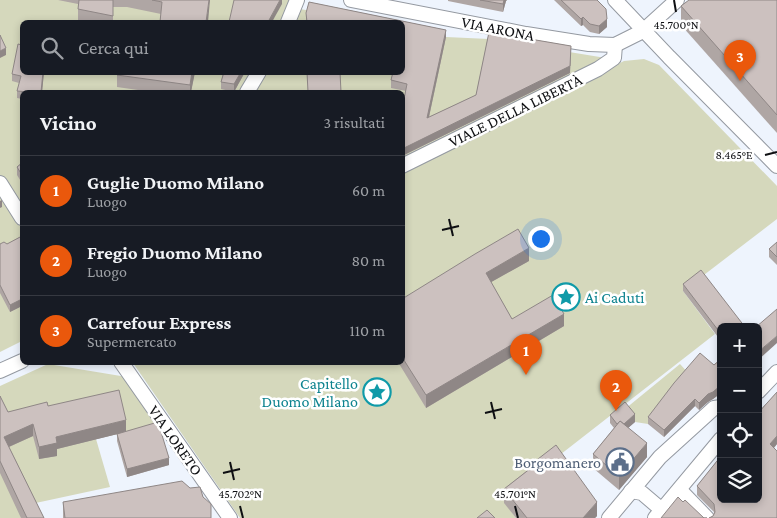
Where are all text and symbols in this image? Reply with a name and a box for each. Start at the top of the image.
street label: VIA ARONA [460,13,537,44]
text: 45.700°N [653,18,699,32]
search box [20,20,405,75]
icon: search [38,34,66,62]
text: Cerca qui [78,37,149,58]
pin: 3 [724,40,756,81]
street label: VIALE DELLA LIBERTÀ [446,70,585,150]
text: Vicino [40,111,97,135]
text: 3 risultati [323,114,385,131]
text: 8.465°E [715,148,753,162]
text: Guglie Duomo Milano [87,172,264,193]
text: 1 [53,182,59,199]
text: 60 m [352,182,385,199]
text: Luogo [87,193,127,210]
your location [528,226,554,252]
text: Fregio Duomo Milano [87,242,262,263]
text: 2 [52,252,60,269]
text: 80 m [351,252,385,269]
text: Luogo [87,263,127,280]
place icon: Ai Caduti [551,282,581,312]
place label: Ai Caduti [585,289,644,306]
text: Carrefour Express [87,312,231,333]
text: 3 [52,322,60,339]
text: 110 m [349,322,385,339]
map controls [717,323,762,503]
button: + [717,323,762,368]
text: Supermercato [87,333,176,350]
pin: 1 [510,334,542,375]
button: − [717,368,762,413]
pin: 2 [600,370,632,411]
place label: Capitello Duomo Milano [262,375,358,410]
place icon: Capitello Duomo Milano [362,377,392,407]
street label: VIA LORETO [145,402,206,479]
button: locate [717,413,762,458]
public building icon: Borgomanero [605,447,635,477]
place label: Borgomanero [514,454,601,472]
button: layers [717,458,762,503]
text: 45.702°N [218,487,262,501]
text: 45.701°N [494,487,536,501]

